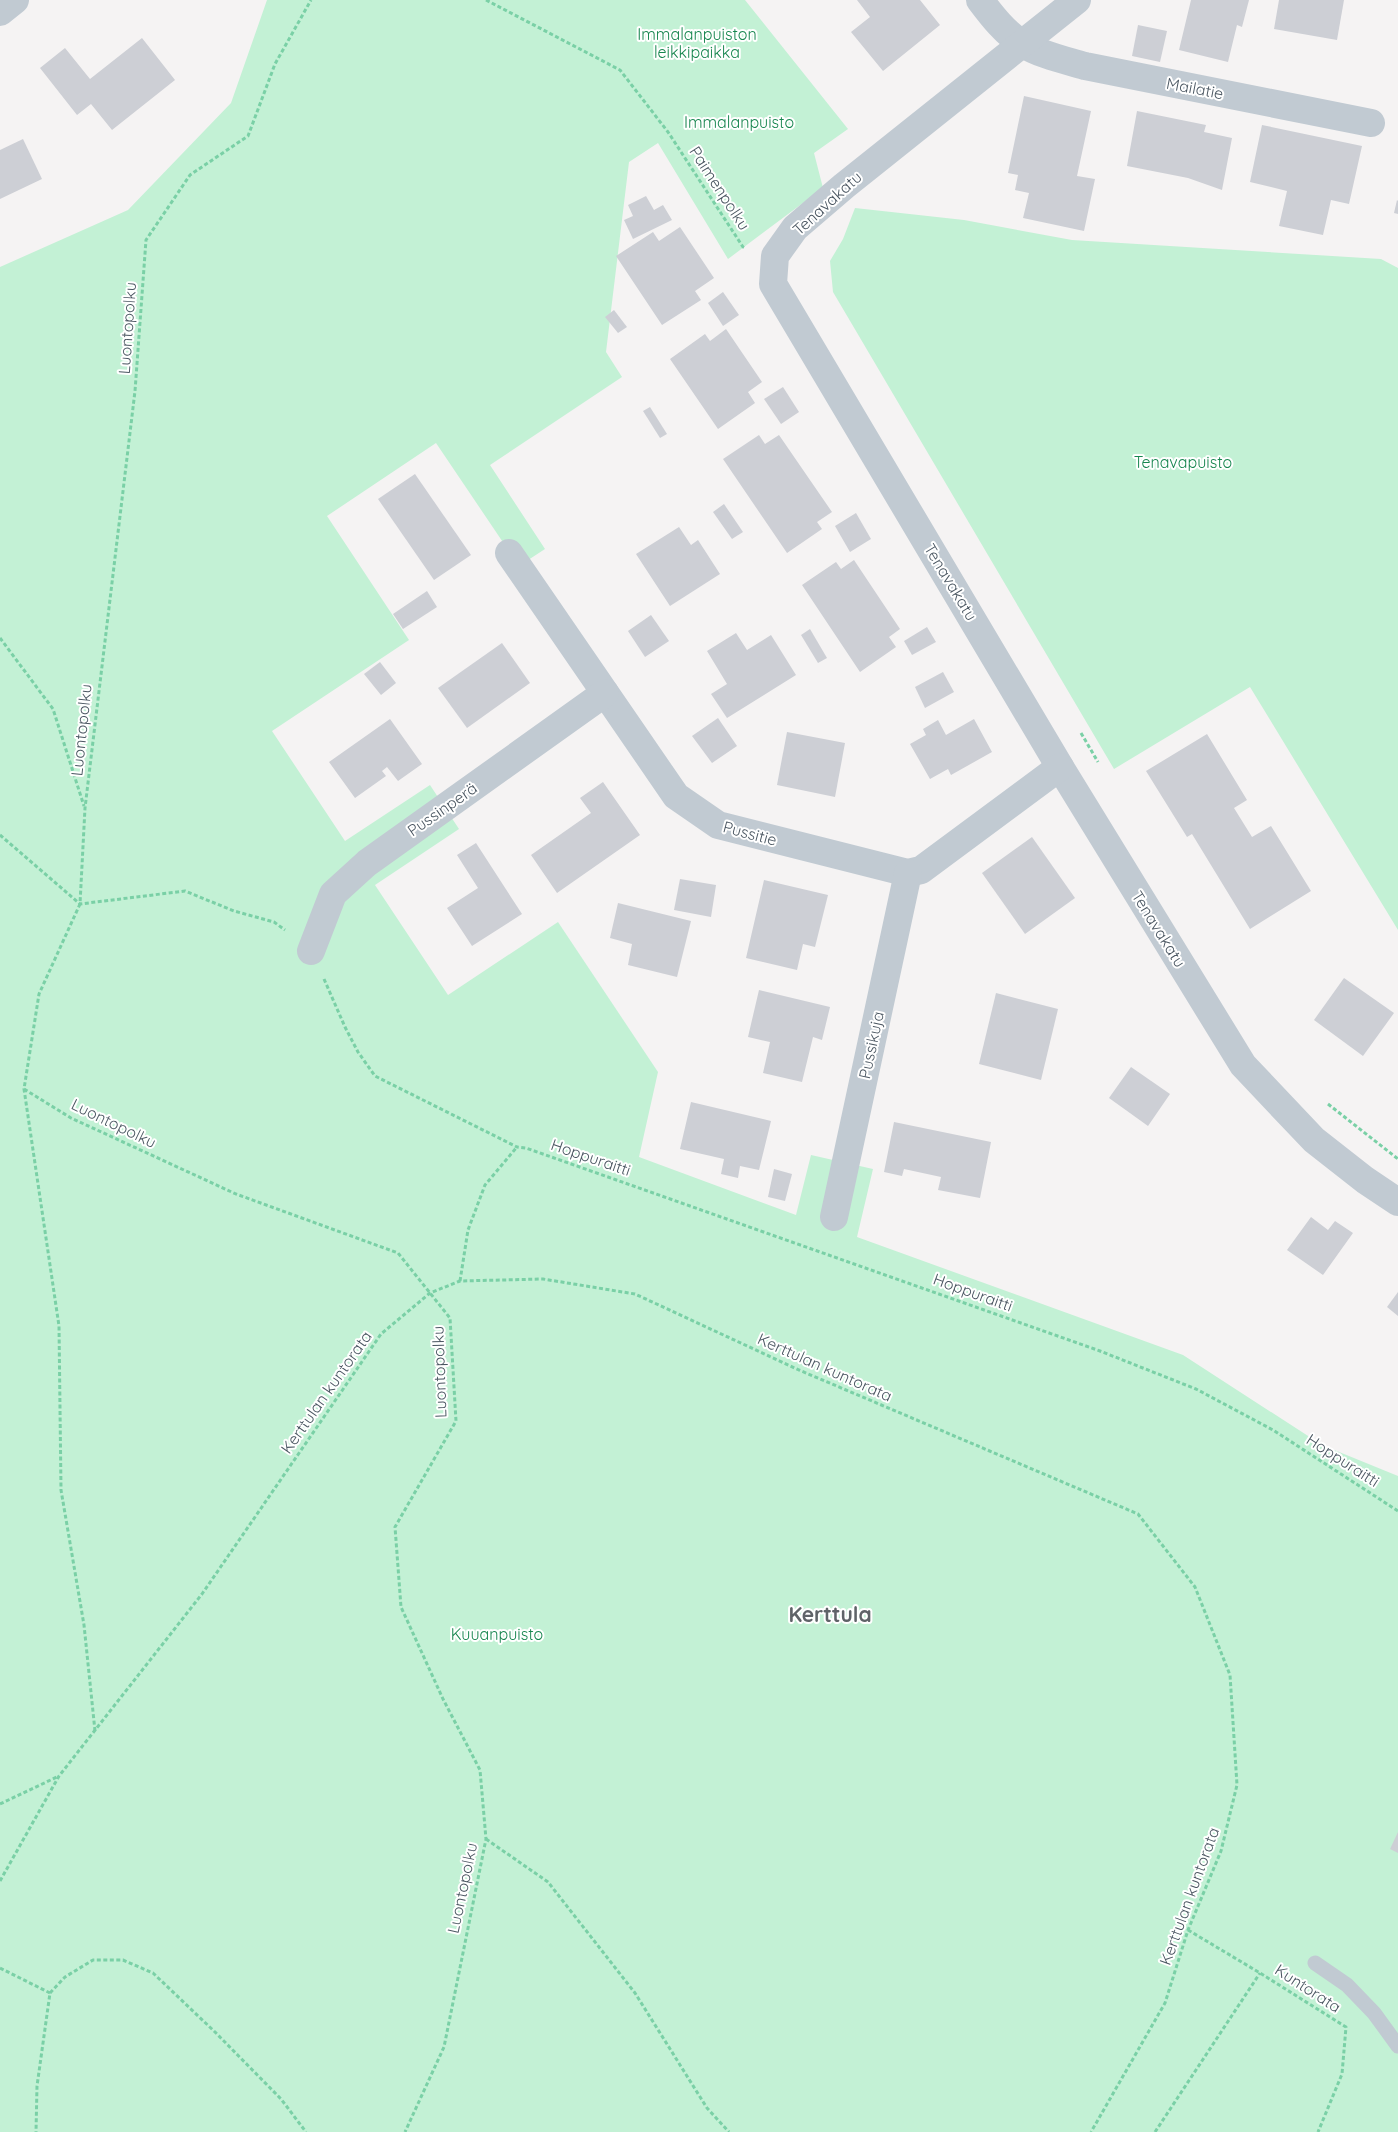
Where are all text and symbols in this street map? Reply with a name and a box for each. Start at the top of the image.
park label: Immalanpuiston leikkipaikka [637,24,757,62]
street label: Mailatie [1165,73,1225,103]
park label: Immalanpuisto [684,112,794,132]
street label: Paimenpolku [685,142,755,234]
street label: Tenavakatu [788,167,866,239]
street label: Luontopolku [114,281,140,375]
park label: Tenavapuisto [1134,452,1232,472]
street label: Tenavakatu [920,540,982,624]
street label: Luontopolku [66,683,96,777]
street label: Pussinperä [403,778,481,840]
street label: Pussitie [721,816,779,850]
street label: Tenavakatu [1128,887,1190,971]
street label: Pussikuja [854,1009,888,1081]
street label: Luontopolku [68,1094,160,1152]
street label: Hoppuraitti [548,1134,634,1180]
street label: Hoppuraitti [931,1268,1015,1316]
street label: Luontopolku [427,1326,451,1418]
street label: Kerttulan kuntorata [276,1327,376,1457]
street label: Kerttulan kuntorata [755,1328,895,1406]
street label: Hoppuraitti [1303,1429,1383,1491]
district label: Kerttula [788,1601,872,1627]
park label: Kuuanpuisto [451,1624,543,1644]
street label: Kerttulan kuntorata [1155,1824,1223,1968]
street label: Luontopolku [443,1841,481,1935]
street label: Kuntorata [1271,1959,1345,2017]

